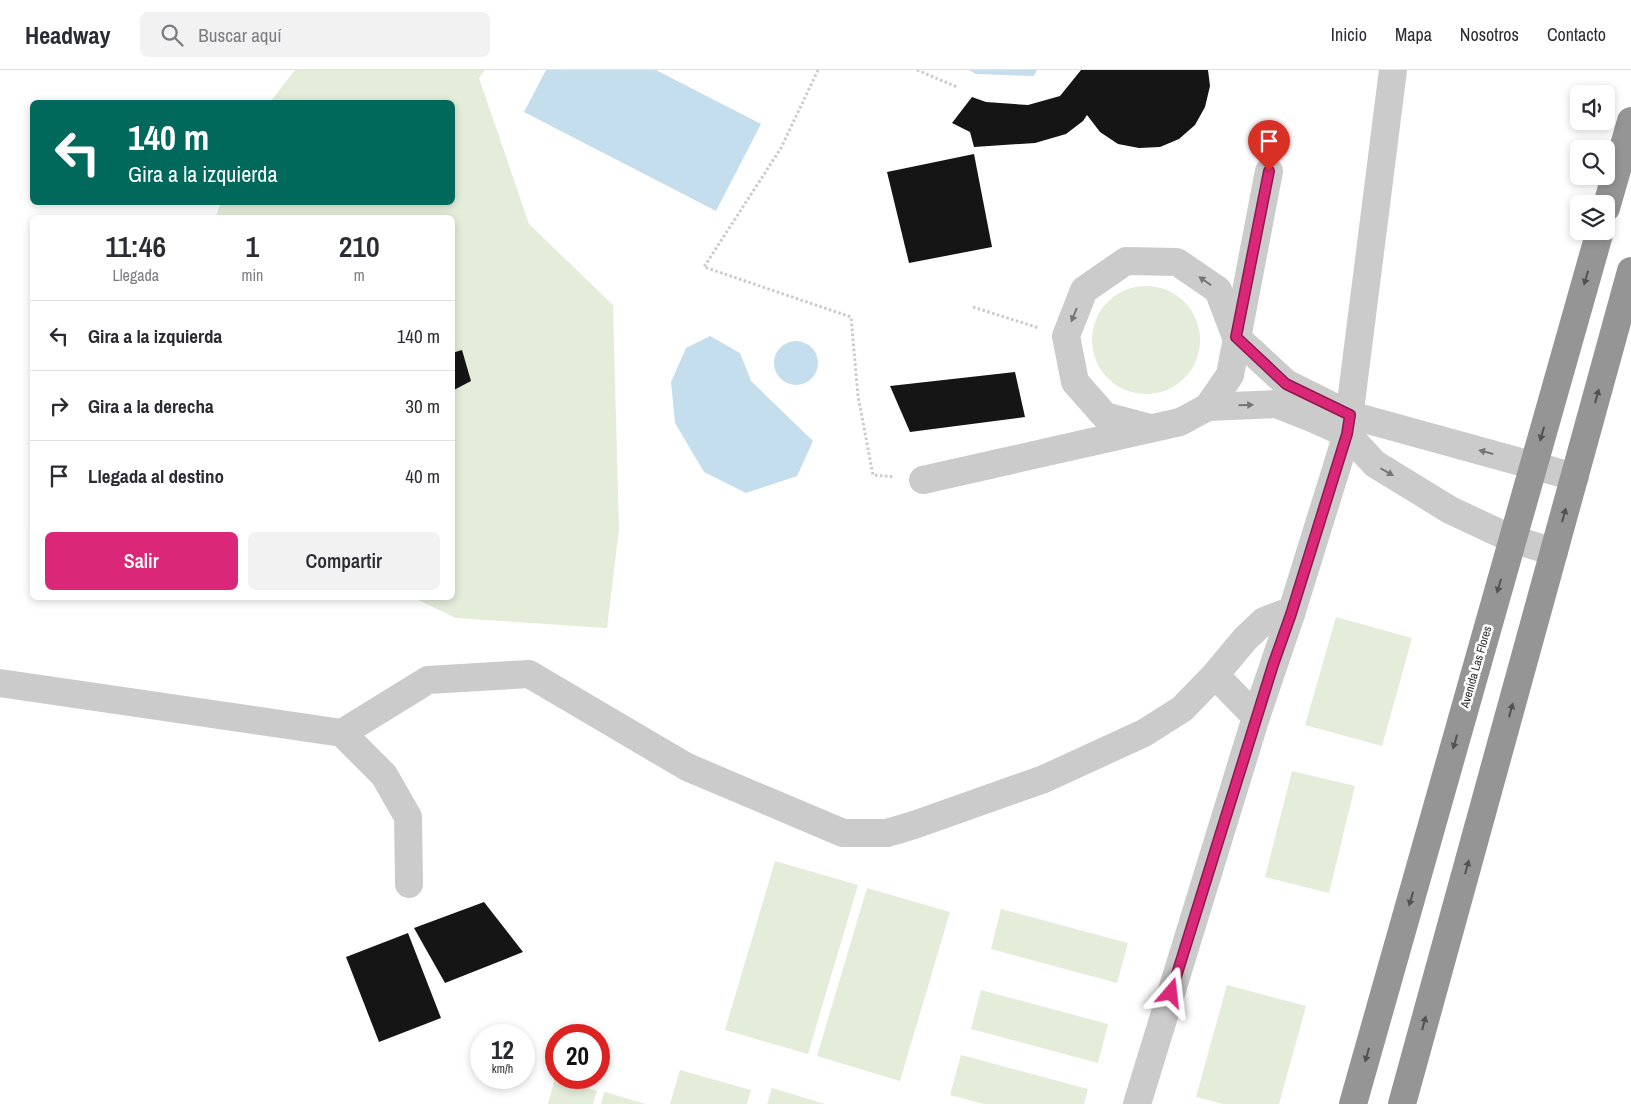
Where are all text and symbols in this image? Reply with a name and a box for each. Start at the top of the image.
search box [140,12,490,57]
text: Headway [25,19,110,51]
icon: search [158,21,186,49]
text: Buscar aquí [198,22,281,48]
text: Inicio [1331,22,1367,47]
text: Mapa [1395,22,1432,47]
text: Nosotros [1460,22,1519,47]
text: Contacto [1547,22,1606,47]
map controls [1570,85,1615,240]
button: sound [1570,85,1615,130]
text: 140 m [128,114,209,161]
icon: left [45,120,110,185]
pin [1248,120,1290,171]
icon: arrive [1255,127,1283,155]
button: search [1570,140,1615,185]
text: Gira a la izquierda [128,159,277,189]
button: layers [1570,195,1615,240]
text: 11:46 [105,226,166,266]
text: 1 [246,226,259,266]
text: 210 [339,226,380,266]
text: Llegada [112,264,159,286]
text: min [242,264,263,286]
text: m [354,264,365,286]
one-way arrow [1582,271,1590,286]
one-way arrow [1198,276,1212,286]
one-way arrow [1070,308,1078,323]
icon: left [45,322,73,350]
text: Gira a la izquierda [88,323,222,349]
text: 140 m [397,323,440,349]
one-way arrow [1593,389,1601,404]
icon: right [45,392,73,420]
text: Gira a la derecha [88,393,214,419]
text: 30 m [405,393,440,419]
one-way arrow [1238,401,1254,409]
one-way arrow [1537,427,1545,442]
one-way arrow [1478,448,1493,456]
icon: arrive [45,462,73,490]
text: Llegada al destino [88,463,224,489]
text: 40 m [405,463,440,489]
one-way arrow [1381,467,1394,476]
one-way arrow [1561,507,1569,522]
button: Salir [45,532,238,590]
button: Compartir [248,532,440,590]
one-way arrow [1495,578,1503,593]
street label: Avenida Las Flores [1456,624,1495,711]
one-way arrow [1507,702,1515,717]
one-way arrow [1451,735,1459,750]
one-way arrow [1464,859,1472,874]
one-way arrow [1407,891,1415,906]
position arrow [1144,966,1196,1018]
one-way arrow [1420,1016,1428,1031]
speed limit sign: 20 [545,1024,610,1089]
text: 12 [491,1033,514,1067]
one-way arrow [1363,1047,1371,1063]
text: km/h [492,1061,513,1077]

